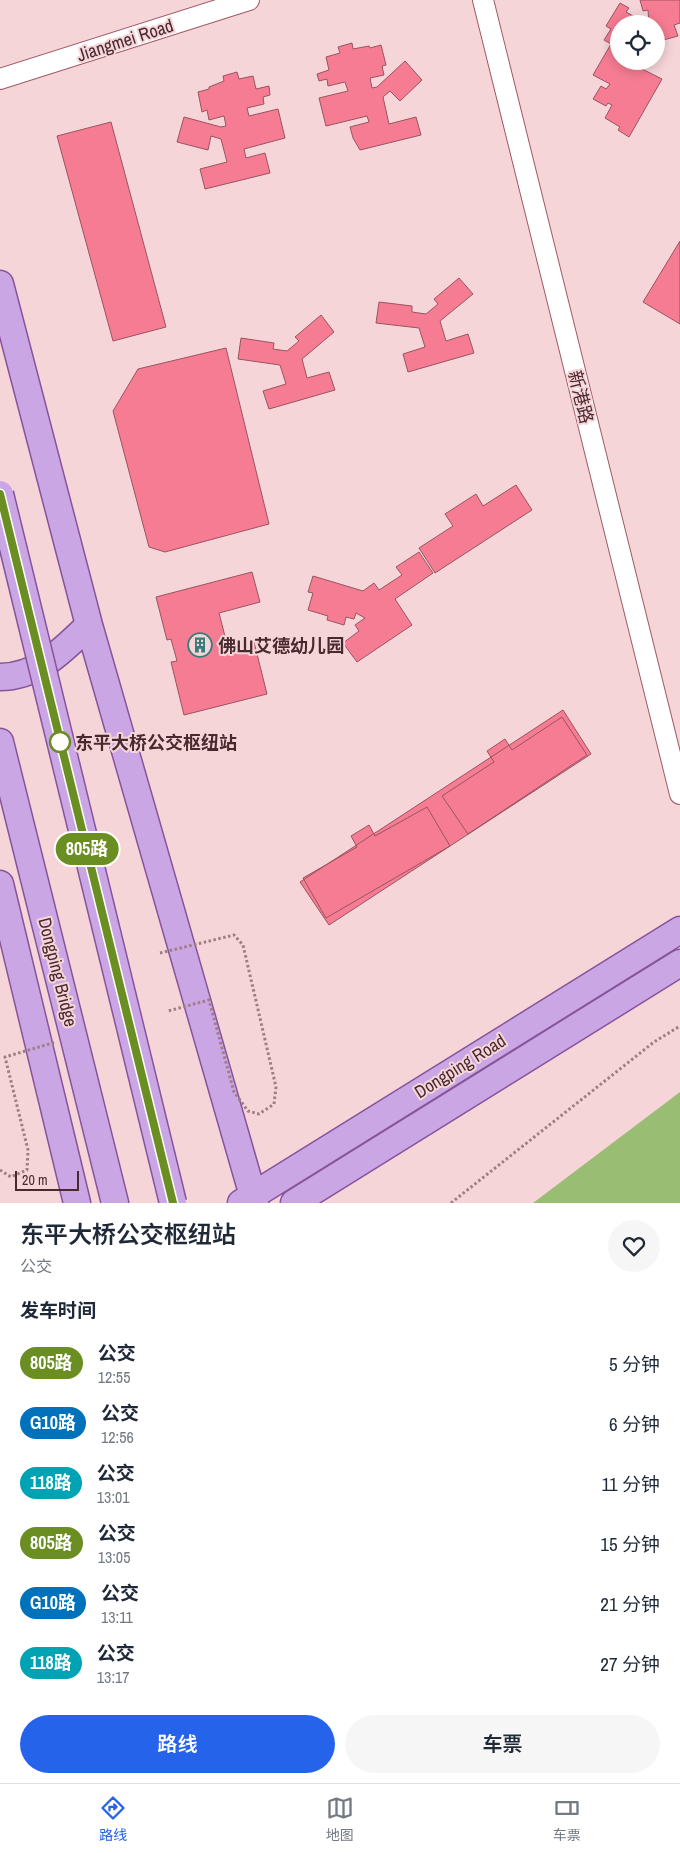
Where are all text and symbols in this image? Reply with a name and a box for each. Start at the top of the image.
street label: Jiangmei Road [74,13,176,67]
map controls [610,15,665,70]
button: locate [610,15,665,70]
street label: 新港路 [562,368,600,426]
building icon: 佛山艾德幼儿园 [187,632,213,658]
place label: 佛山艾德幼儿园 [218,633,344,658]
place label: 东平大桥公交枢纽站 [75,730,237,755]
marker: 东平大桥公交枢纽站 [49,731,71,753]
line badge: 805路 [52,833,122,865]
text: 805路 [66,836,108,861]
street label: Dongping Bridge [32,915,84,1029]
street label: Dongping Road [410,1028,510,1104]
scale bar [15,1168,79,1191]
text: 20 m [22,1171,48,1189]
text: 东平大桥公交枢纽站 [20,1218,236,1250]
button: heart [608,1220,660,1272]
text: 公交 [20,1255,52,1277]
text: 发车时间 [20,1297,96,1323]
text: 公交 [98,1340,136,1366]
text: 805路 [30,1350,73,1375]
text: 5 分钟 [609,1351,660,1377]
text: 12:55 [98,1366,130,1388]
text: 公交 [101,1400,139,1426]
text: G10路 [30,1410,76,1435]
text: 6 分钟 [609,1411,660,1437]
text: 12:56 [101,1426,134,1448]
text: 公交 [97,1460,135,1486]
text: 118路 [30,1470,72,1495]
text: 11 分钟 [601,1471,660,1497]
text: 13:01 [97,1486,130,1508]
text: 公交 [98,1520,136,1546]
text: 805路 [30,1530,73,1555]
text: 15 分钟 [600,1531,660,1557]
text: 13:05 [98,1546,130,1568]
text: 公交 [101,1580,139,1606]
text: G10路 [30,1590,76,1615]
text: 21 分钟 [600,1591,660,1617]
text: 13:11 [101,1606,133,1628]
text: 公交 [97,1640,135,1666]
text: 118路 [30,1650,72,1675]
text: 27 分钟 [600,1651,660,1677]
text: 13:17 [97,1666,130,1688]
button: 路线 [20,1715,335,1773]
button: 车票 [345,1715,660,1773]
tab: 路线 [99,1794,127,1844]
tab: 地图 [326,1794,354,1844]
tab: 车票 [553,1794,581,1844]

